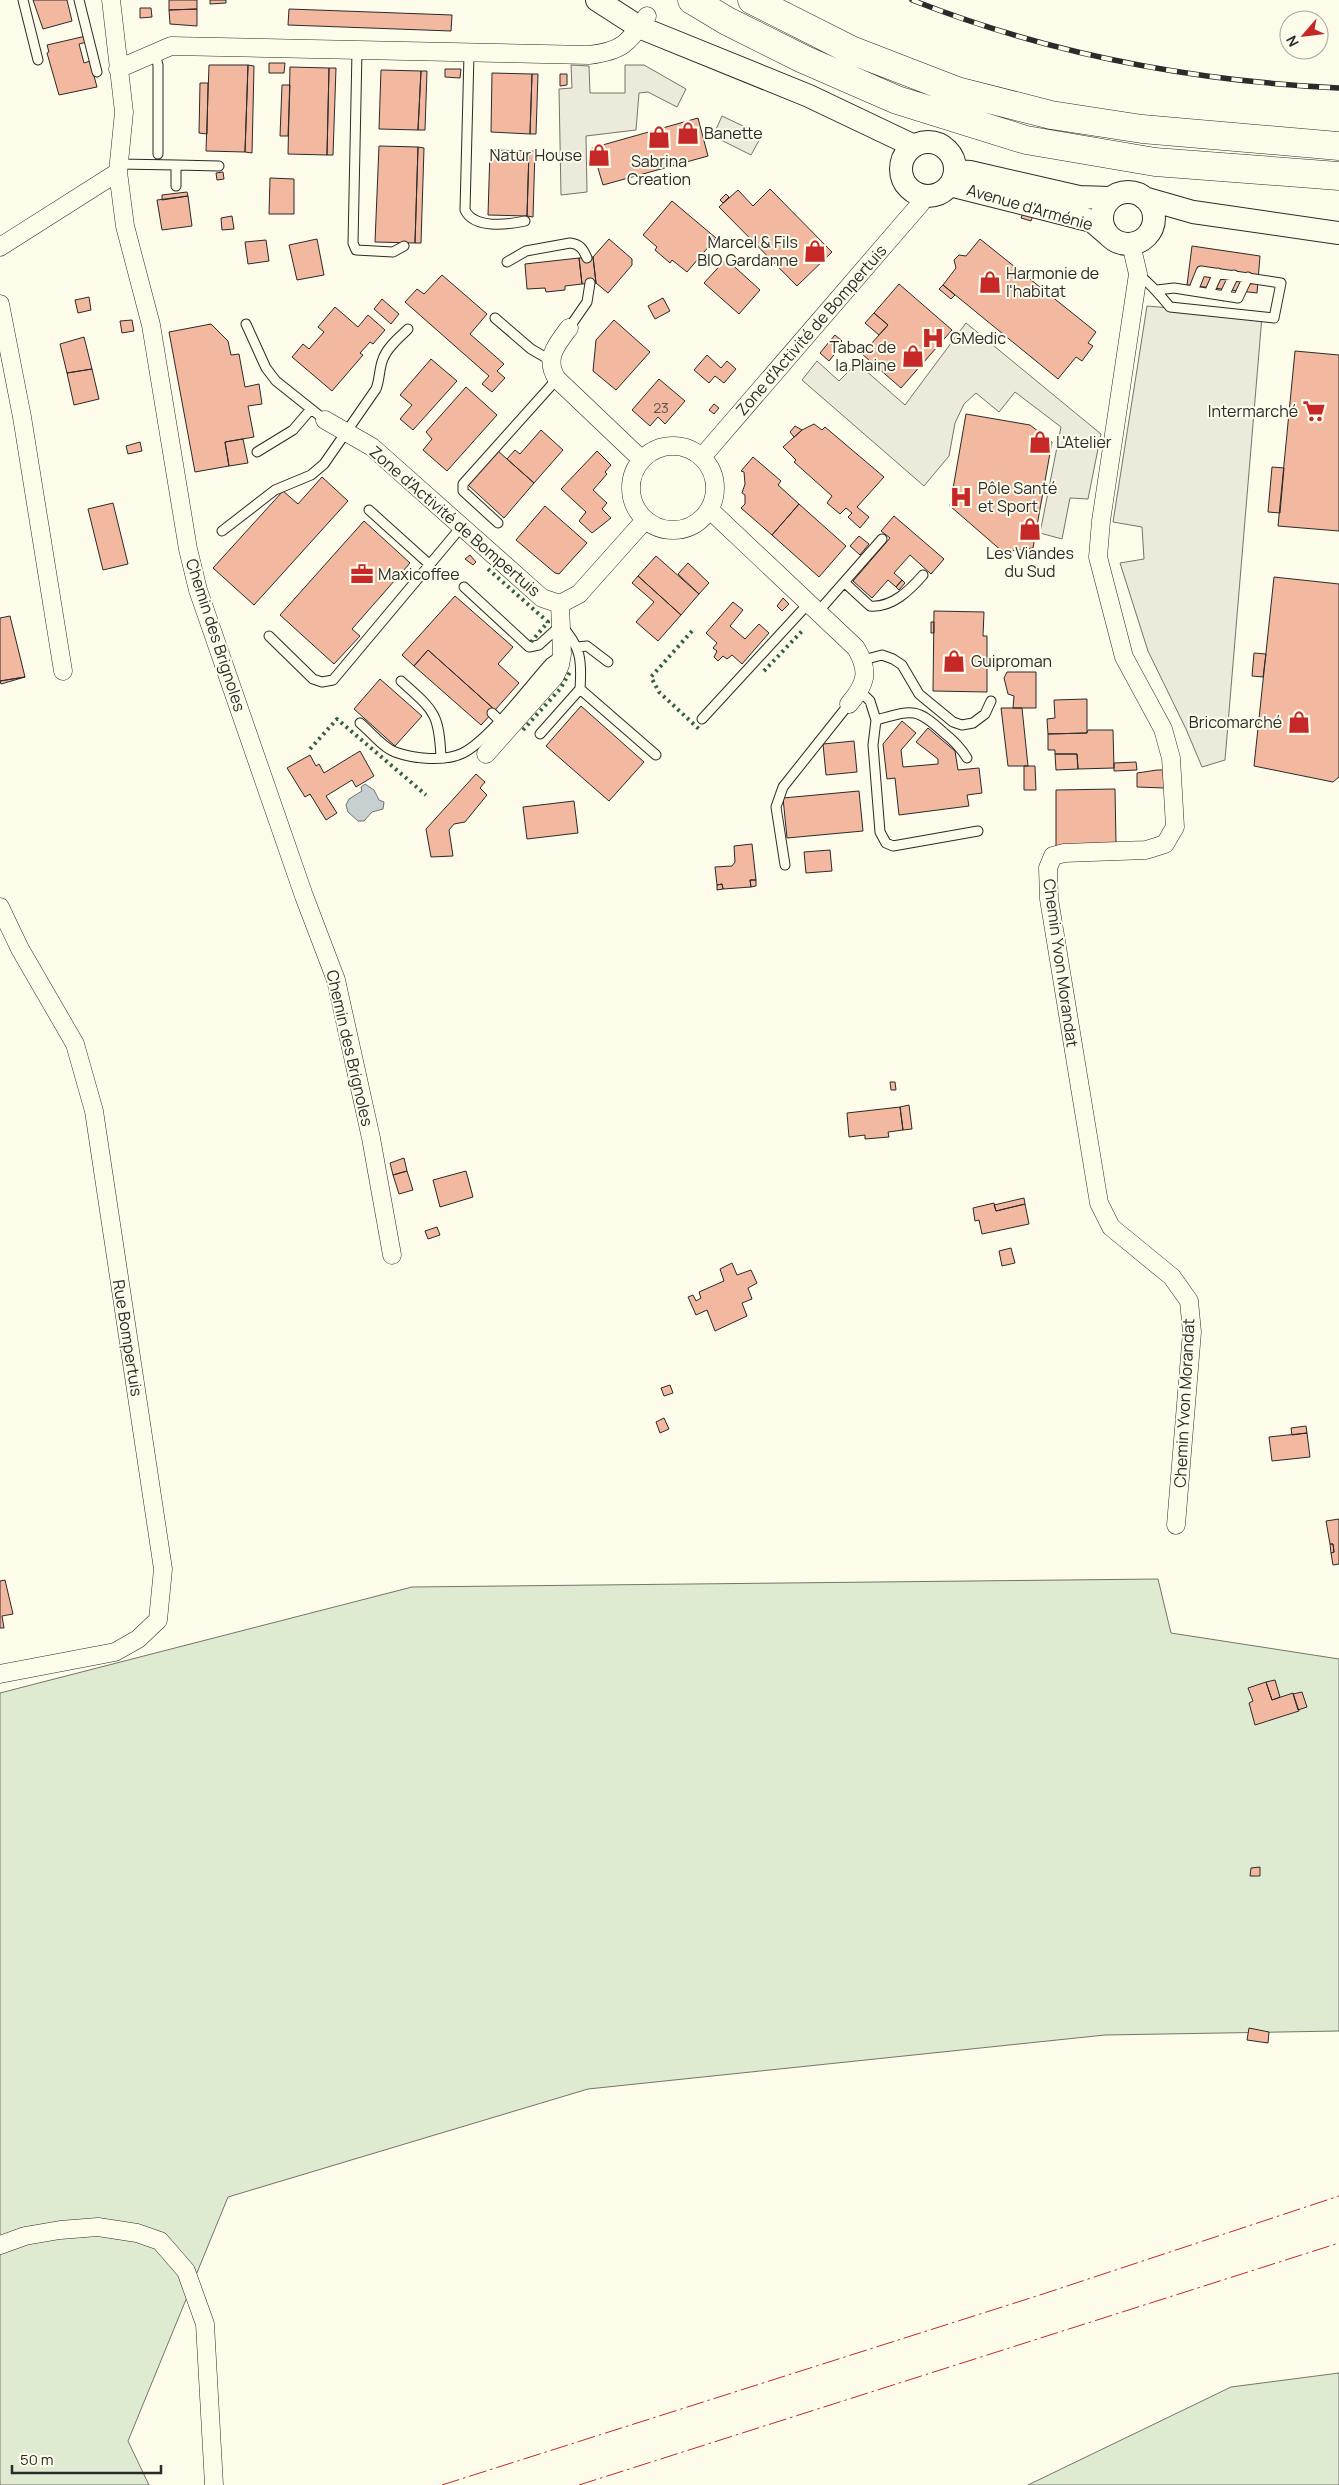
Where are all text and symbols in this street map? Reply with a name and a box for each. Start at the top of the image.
north arrow [1279,10,1329,60]
text: N [1281,32,1303,50]
shop icon: Banette [675,120,701,146]
place label: Banette [704,122,763,144]
shop icon: Sabrina Creation [646,124,672,150]
shop icon: Natur House [586,142,612,168]
place label: Natur House [490,144,582,166]
place label: Sabrina Creation [627,150,691,190]
street label: Avenue d'Arménie [964,178,1096,236]
place label: Marcel & Fils BIO Gardanne [697,231,798,271]
shop icon: Marcel & Fils BIO Gardanne [802,238,828,264]
street label: Zone d'Activité de Bompertuis [731,240,891,420]
place label: Harmonie de l'habitat [1006,262,1099,302]
shop icon: Harmonie de l'habitat [977,269,1003,295]
hospital icon: GMedic [920,325,946,351]
place label: GMedic [950,327,1006,349]
place label: Tabac de la Plaine [829,336,896,376]
shop icon: Tabac de la Plaine [900,343,926,369]
house number: 23 [653,398,669,417]
supermarket icon: Intermarché [1301,398,1327,424]
place label: Intermarché [1208,400,1298,422]
shop icon: L'Atelier [1027,429,1053,455]
place label: L'Atelier [1056,431,1112,453]
street label: Zone d'Activité de Bompertuis [365,441,545,601]
place label: Pôle Santé et Sport [978,477,1057,517]
hospital icon: Pôle Santé et Sport [948,484,974,510]
shop icon: Les Viandes du Sud [1017,516,1043,542]
place label: Les Viandes du Sud [986,542,1074,582]
street label: Chemin des Brignoles [181,556,251,714]
office icon: Maxicoffee [349,561,375,587]
place label: Maxicoffee [378,563,460,585]
shop icon: Guiproman [941,648,967,674]
place label: Guiproman [971,650,1052,672]
shop icon: Bricomarché [1286,709,1312,735]
place label: Bricomarché [1189,711,1282,733]
street label: Chemin Yvon Morandat [1038,877,1084,1049]
street label: Chemin des Brignoles [321,968,379,1128]
street label: Rue Bompertuis [108,1278,148,1398]
street label: Chemin Yvon Morandat [1169,1318,1199,1488]
scale bar [12,2442,161,2474]
text: 50 m [20,2449,54,2470]

